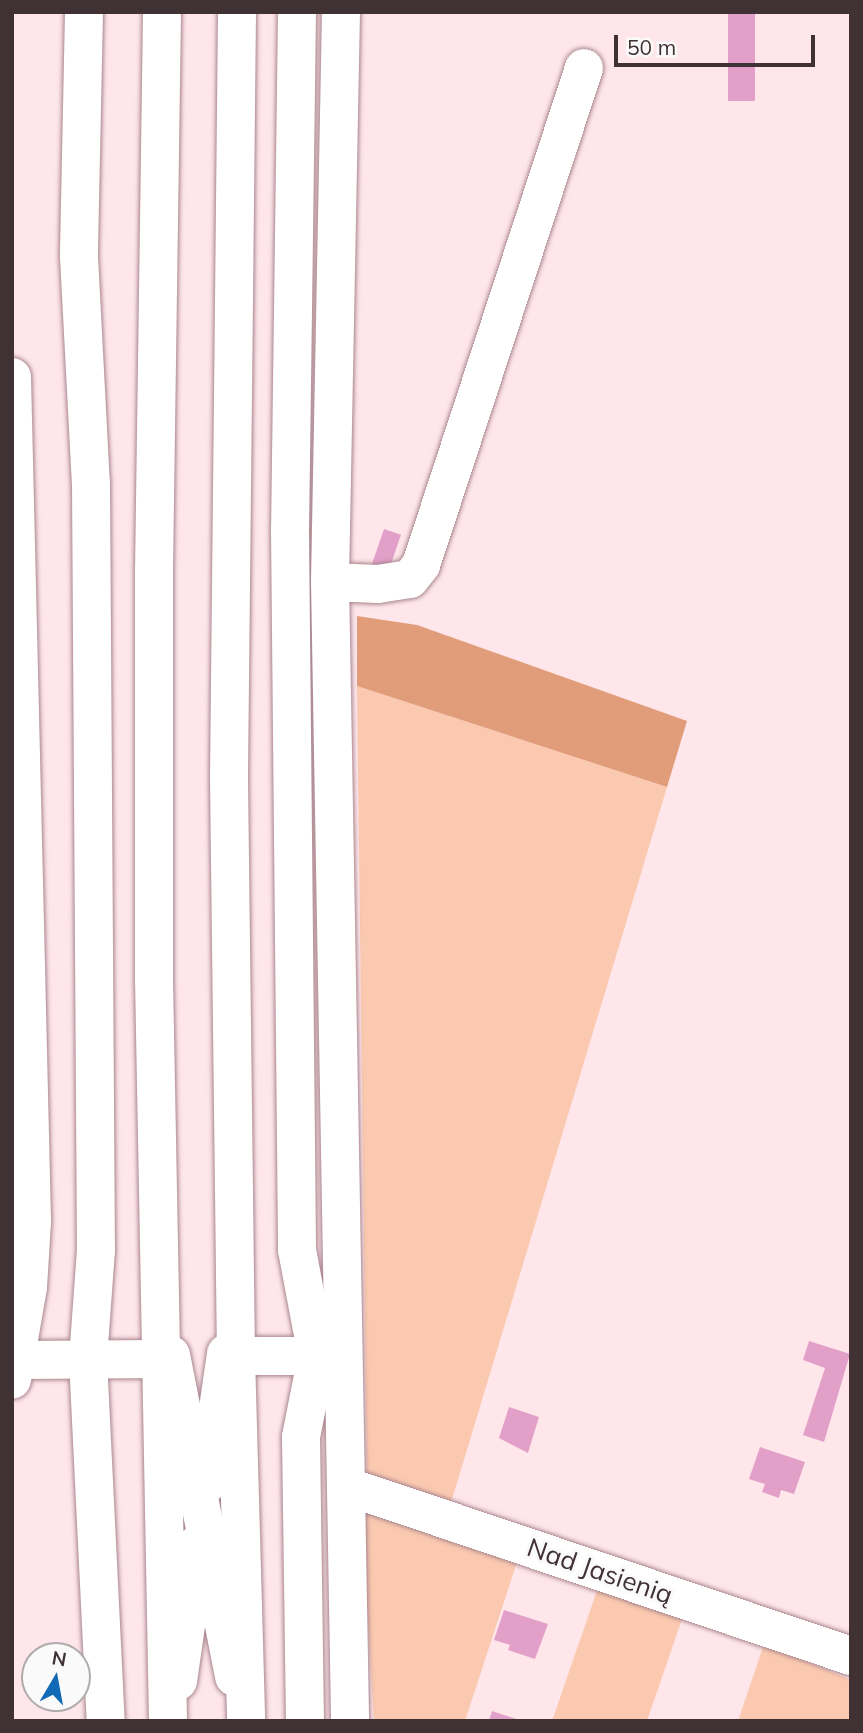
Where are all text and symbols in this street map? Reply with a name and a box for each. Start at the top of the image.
scale bar [618,21,819,65]
text: 50 m [627,34,676,60]
street label: Nad Jasienią [523,1532,677,1610]
north arrow [21,1642,91,1712]
text: N [50,1645,68,1671]

